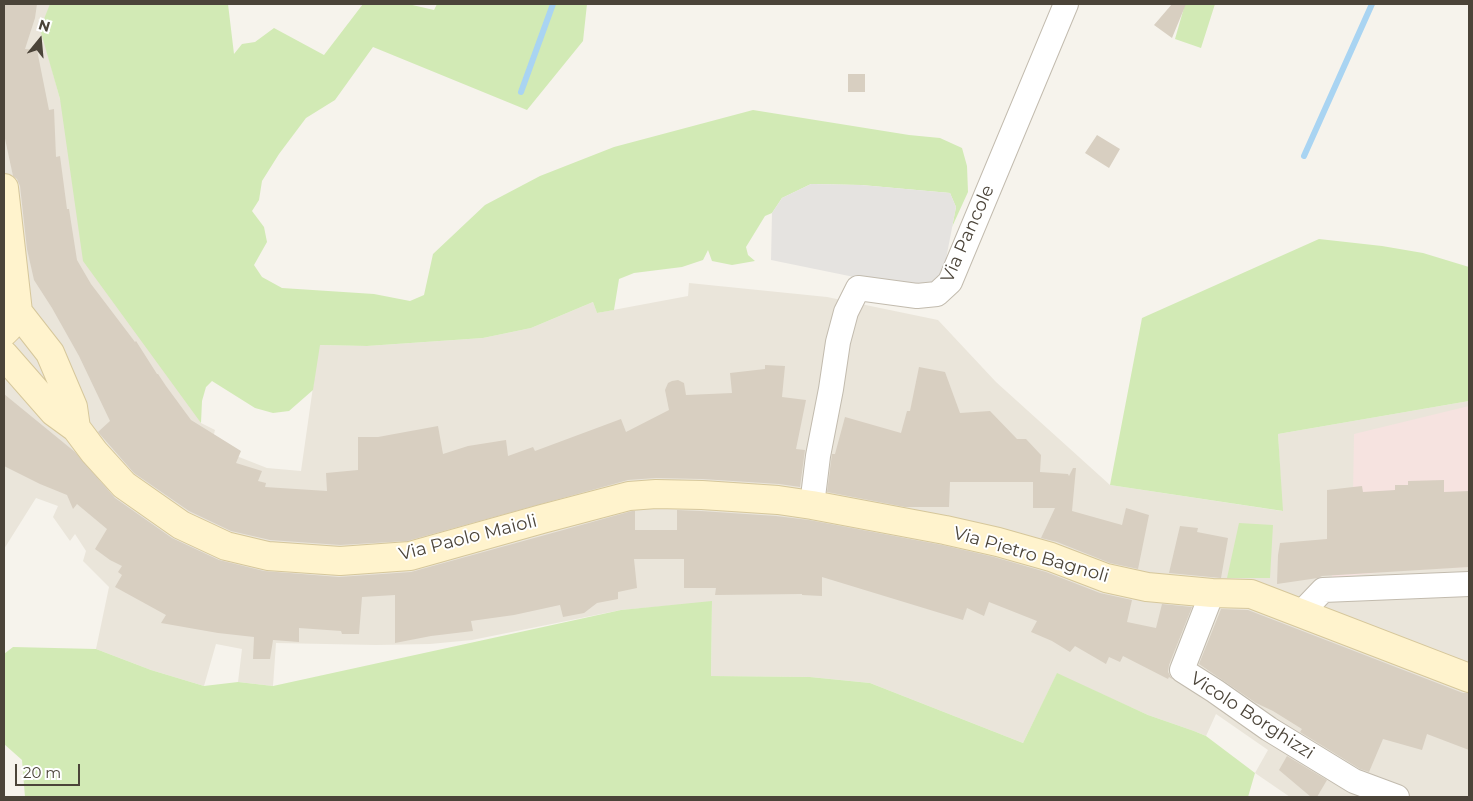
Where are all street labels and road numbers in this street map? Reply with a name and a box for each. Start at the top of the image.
street label: Via Pancole [937,182,999,286]
street label: Via Paolo Maioli [397,510,539,566]
street label: Via Pietro Bagnoli [951,522,1111,588]
street label: Vicolo Borghizzi [1186,668,1318,764]

